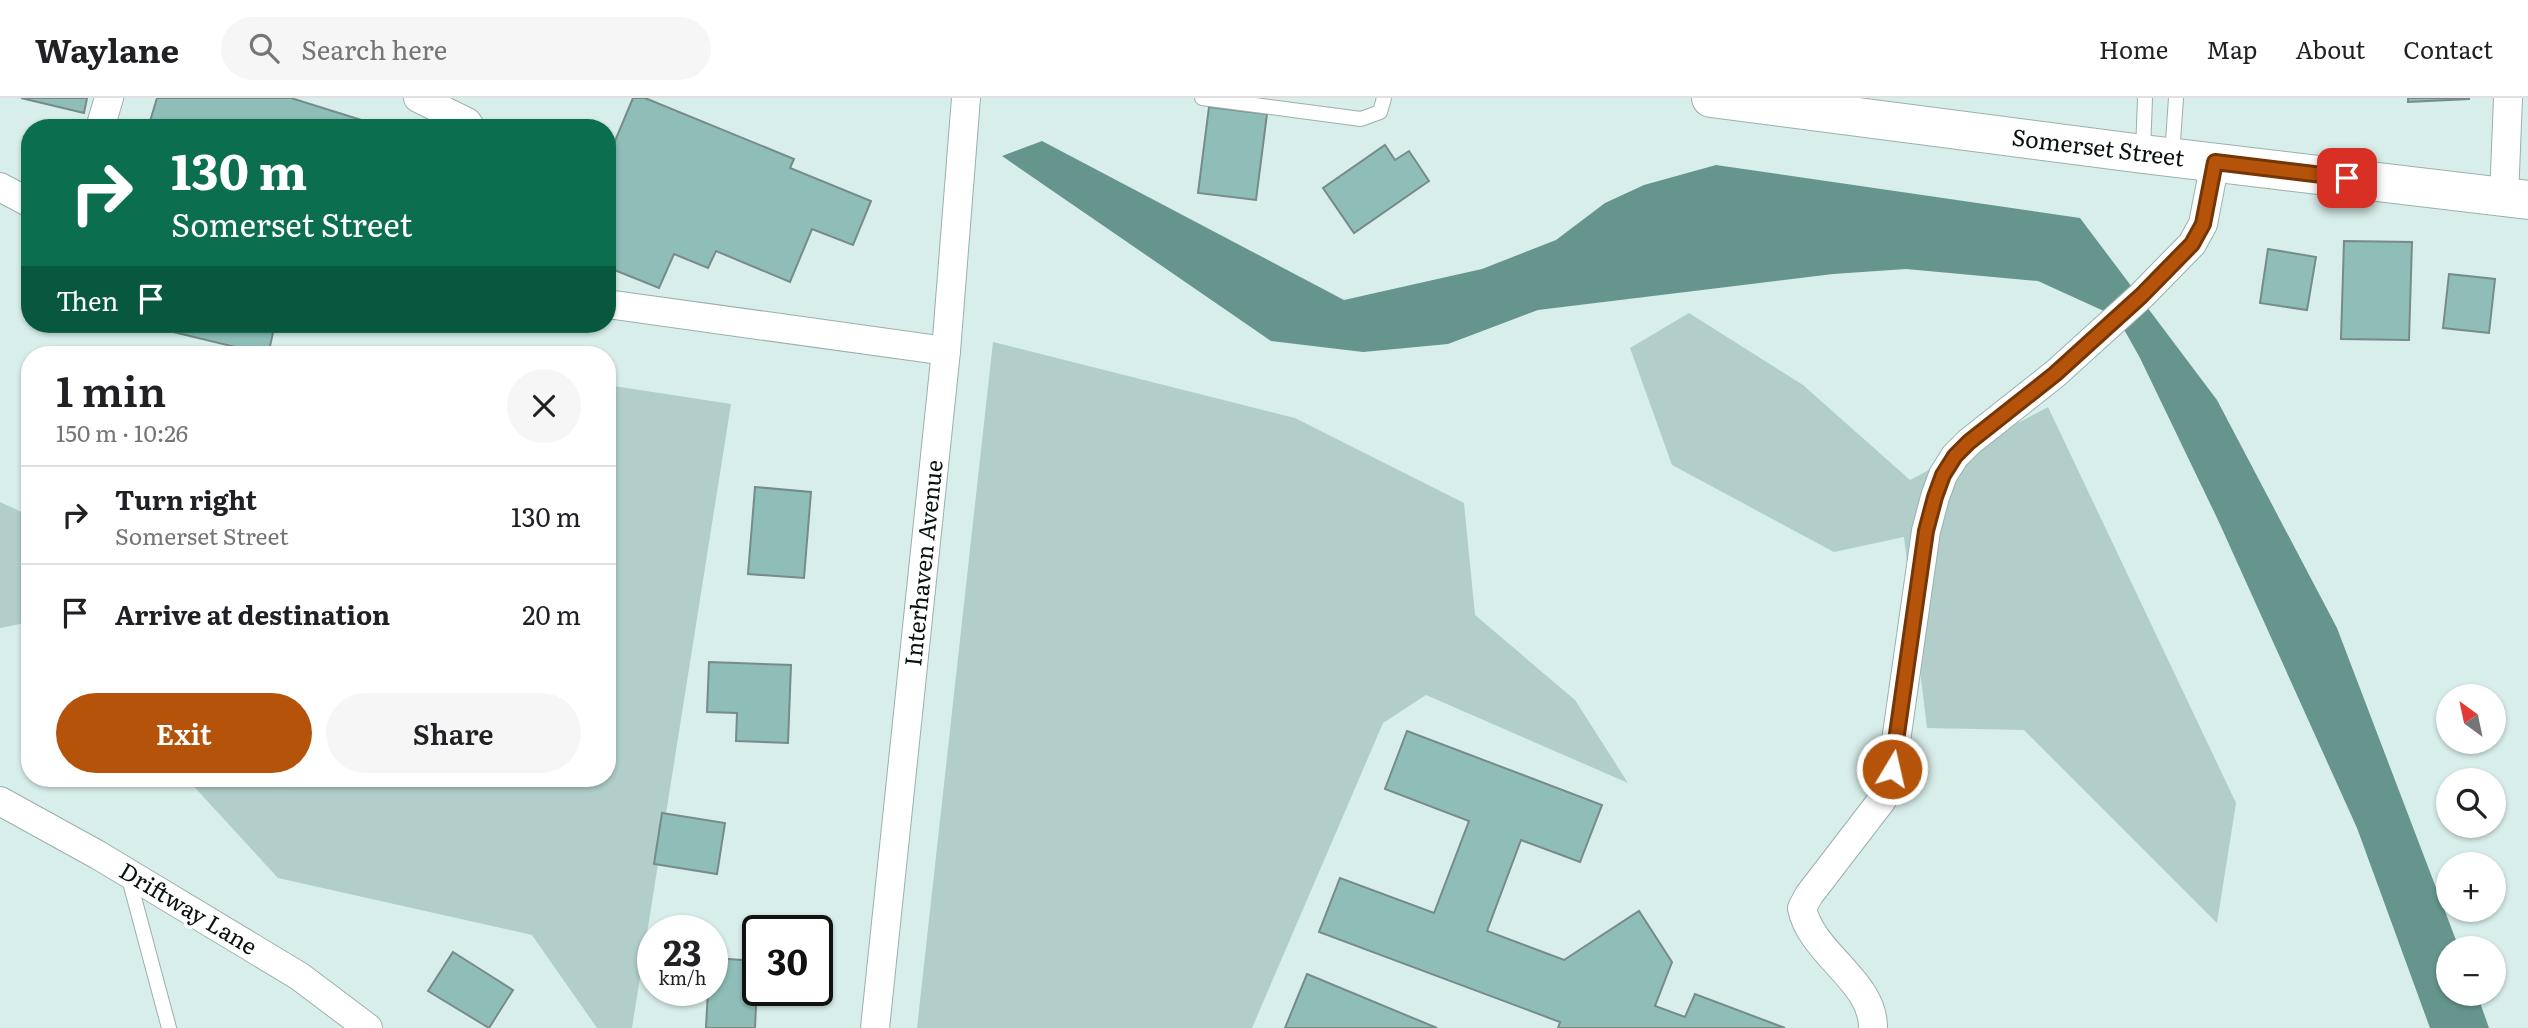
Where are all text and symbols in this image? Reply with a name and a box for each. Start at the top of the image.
search box [221,17,711,80]
text: Waylane [35,24,179,73]
icon: search [245,29,283,67]
text: Search here [301,29,447,68]
text: Home [2099,31,2168,66]
text: Map [2206,31,2257,66]
text: About [2295,31,2365,66]
text: Contact [2403,31,2493,66]
street label: Somerset Street [2010,119,2187,174]
text: 130 m [171,132,307,205]
icon: right [56,147,147,238]
pin [2317,148,2377,208]
icon: arrive [2328,159,2366,197]
text: Somerset Street [171,199,412,247]
text: Then [56,280,118,319]
icon: arrive [132,280,170,318]
text: 1 min [56,358,166,420]
button: close [507,369,581,443]
text: 150 m · 10:26 [56,415,188,449]
street label: Interhaven Avenue [894,458,950,668]
text: Turn right [115,479,257,518]
icon: right [56,496,94,534]
text: 130 m [511,496,581,535]
text: Somerset Street [115,518,288,552]
icon: arrive [56,594,94,632]
text: Arrive at destination [115,594,390,633]
text: 20 m [522,594,581,633]
north arrow [2436,684,2506,754]
map controls [2436,684,2506,1006]
button: Exit [56,693,312,773]
button: Share [326,693,581,773]
position arrow [1855,732,1929,806]
button: search [2436,768,2506,838]
button: + [2436,852,2506,922]
street label: Driftway Lane [114,853,264,962]
speed limit sign: 30 [742,915,833,1006]
text: 23 [663,925,702,977]
button: − [2436,936,2506,1006]
text: km/h [659,964,706,991]

